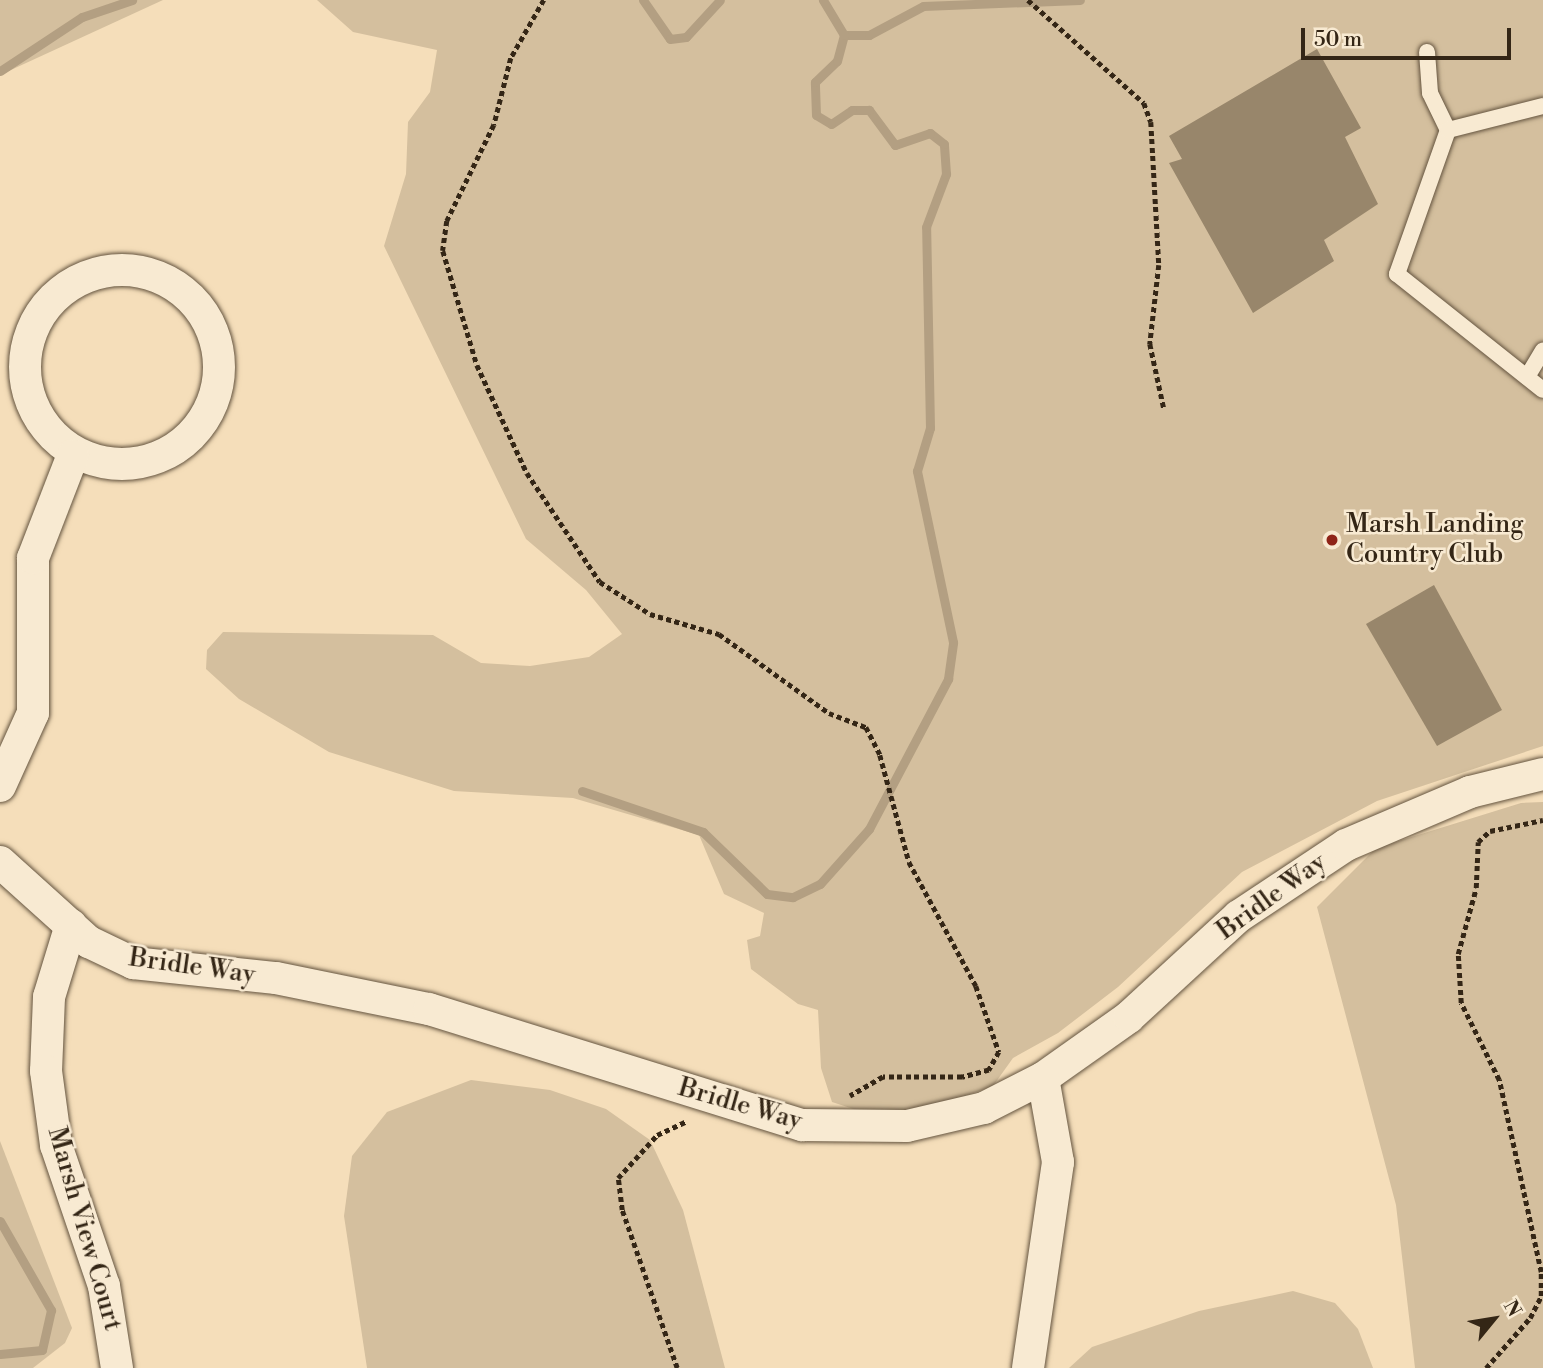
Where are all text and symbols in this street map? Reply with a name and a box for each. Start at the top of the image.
scale bar [1305,14,1515,58]
text: 50 m [1314,27,1362,53]
place label: Marsh Landing Country Club [1346,509,1524,570]
marker: Marsh Landing Country Club [1324,532,1340,548]
street label: Bridle Way [1211,847,1333,947]
street label: Bridle Way [127,943,257,991]
street label: Bridle Way [675,1072,805,1138]
street label: Marsh View Court [40,1124,128,1334]
north arrow [1459,1284,1529,1354]
text: N [1498,1296,1526,1321]

